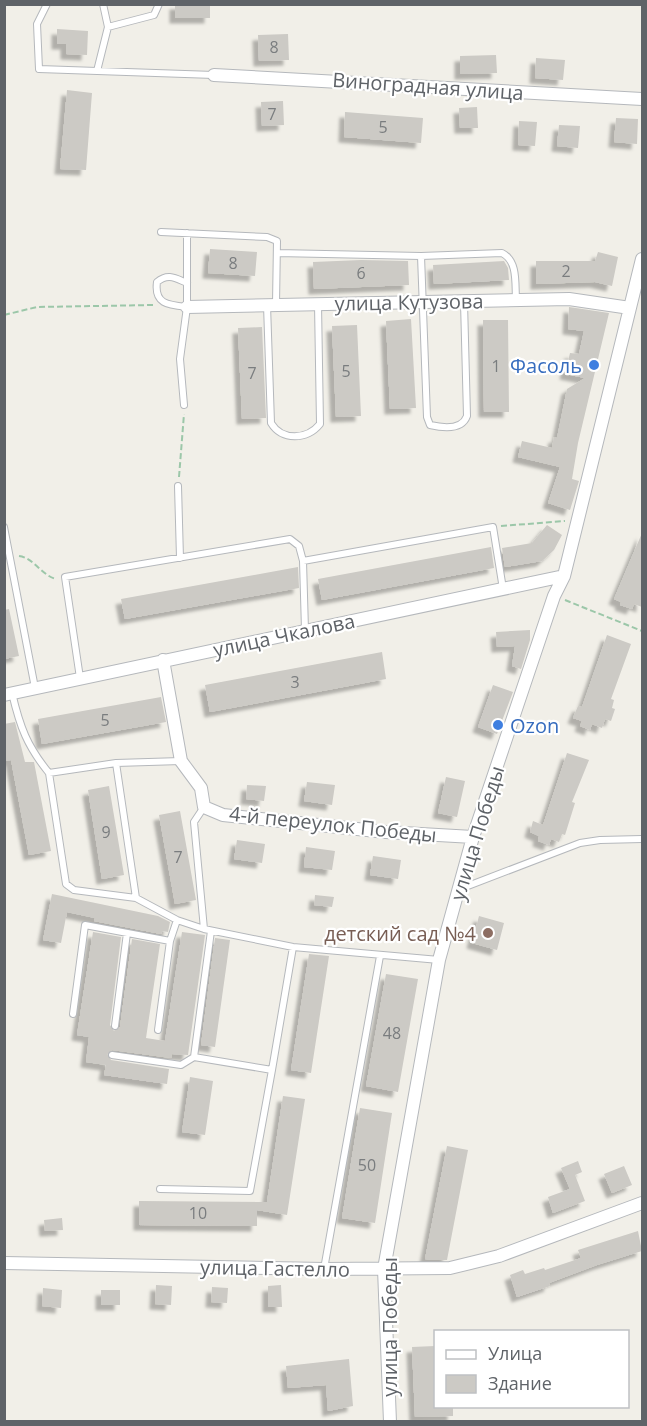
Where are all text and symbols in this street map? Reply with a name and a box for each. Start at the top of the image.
house number: 8 [269,36,279,58]
street label: Виноградная улица [331,66,525,106]
house number: 7 [267,103,277,125]
house number: 5 [378,116,388,138]
house number: 8 [228,252,238,274]
house number: 2 [561,260,571,282]
house number: 6 [356,262,366,284]
street label: улица Кутузова [334,287,484,317]
place label: Фасоль [510,352,582,379]
house number: 1 [491,355,501,377]
marker: Фасоль [587,358,601,372]
house number: 5 [341,360,351,382]
house number: 7 [247,362,257,384]
street label: улица Чкалова [211,607,357,663]
house number: 3 [290,671,300,693]
house number: 5 [100,709,110,731]
place label: Ozon [510,712,559,739]
marker: Ozon [491,718,505,732]
street label: улица Победы [444,762,510,904]
street label: 4-й переулок Победы [228,800,438,848]
house number: 9 [101,821,111,843]
house number: 7 [173,846,183,868]
place label: детский сад №4 [324,920,477,947]
marker: детский сад №4 [481,926,495,940]
house number: 48 [383,1022,401,1044]
house number: 50 [358,1154,376,1176]
house number: 10 [189,1202,207,1224]
street label: улица Гастелло [200,1253,350,1283]
street label: улица Победы [376,1257,403,1397]
legend [434,1330,629,1408]
text: Улица [488,1341,542,1365]
text: Здание [488,1371,552,1395]

